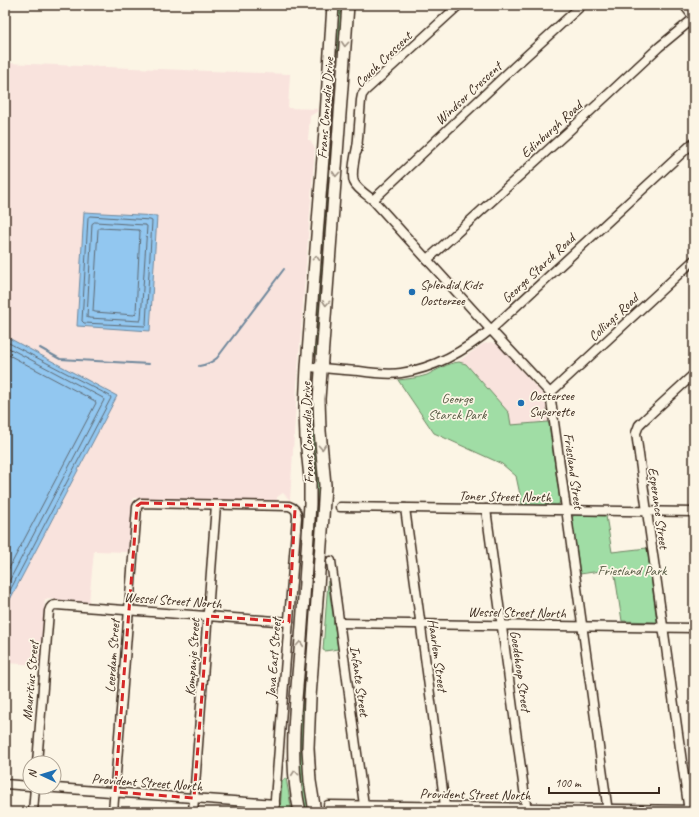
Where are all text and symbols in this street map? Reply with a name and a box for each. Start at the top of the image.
street label: Couch Crescent [351,27,416,91]
one-way arrow [341,41,350,47]
street label: Frans Conradie Drive [313,55,338,159]
street label: Windsor Crescent [432,57,507,128]
street label: Edinburgh Road [517,96,587,161]
one-way arrow [331,171,340,177]
street label: George Starck Road [498,228,580,307]
one-way arrow [311,255,320,261]
place label: Splendid Kids Oosterzee [420,276,483,309]
marker: Splendid Kids Oosterzee [407,287,417,297]
street label: Collings Road [585,288,644,345]
one-way arrow [321,300,330,306]
street label: Frans Conradie Drive [297,380,318,484]
place label: Oostersee Superette [529,387,575,420]
park label: George Starck Park [428,390,487,423]
marker: Oostersee Superette [516,398,526,408]
street label: Friesland Street [560,432,587,512]
one-way arrow [317,444,326,450]
street label: Esperance Street [644,466,673,551]
street label: Toner Street North [459,487,552,506]
park label: Friesland Park [598,562,668,579]
street label: Wessel Street North [124,589,223,612]
street label: Wessel Street North [468,603,567,622]
street label: Java East Street [262,615,285,700]
street label: Leerdam Street [101,617,124,693]
street label: Kompanje Street [181,617,204,696]
street label: Haarlem Street [424,618,451,695]
street label: Goedehoop Street [506,629,535,715]
street label: Mauritius Street [19,638,43,722]
one-way arrow [296,641,305,647]
street label: Infante Street [346,645,373,719]
north arrow [22,755,62,795]
text: N [25,768,39,778]
scale bar [549,769,659,795]
street label: Provident Street North [91,770,204,795]
one-way arrow [291,770,300,776]
text: 100 m [555,775,582,791]
street label: Provident Street North [419,785,531,804]

